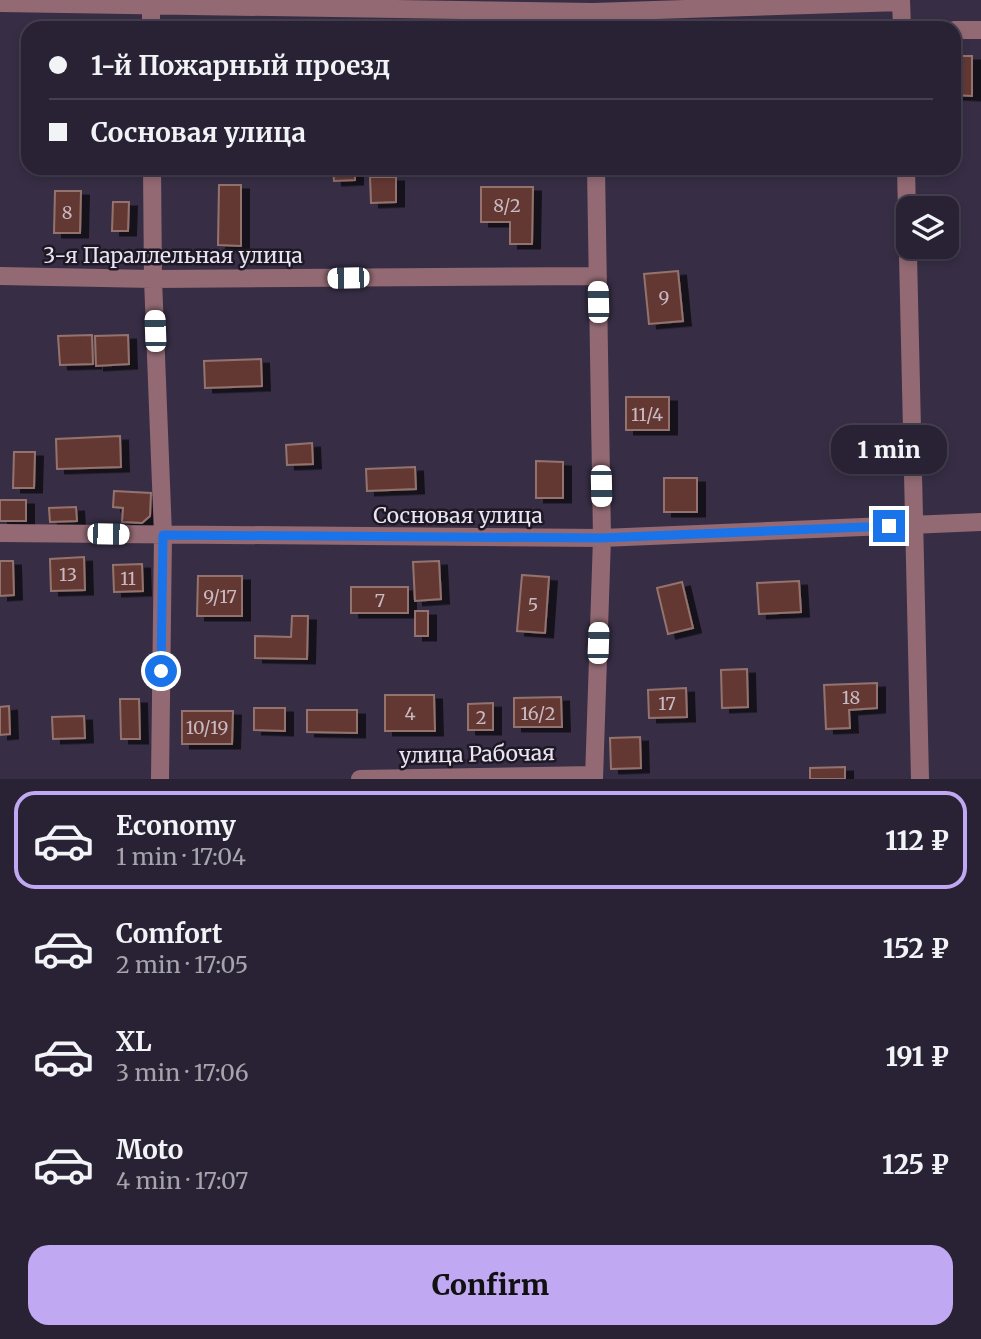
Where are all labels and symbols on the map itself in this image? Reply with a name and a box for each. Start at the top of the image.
house number: 8/2 [493,194,521,217]
house number: 8 [62,201,72,224]
street label: 3-я Параллельная улица [43,242,303,269]
car [327,267,370,289]
car [588,281,609,323]
house number: 9 [659,286,669,309]
car [144,310,167,352]
house number: 11/4 [631,403,663,426]
callout: 1 min [831,424,947,474]
car [591,465,612,507]
street label: Сосновая улица [373,502,543,529]
route end [873,510,905,542]
car [87,523,130,545]
house number: 13 [59,563,77,586]
house number: 11 [120,567,136,590]
house number: 9/17 [203,585,237,608]
house number: 7 [375,589,385,612]
house number: 5 [528,593,538,616]
car [587,622,610,664]
route start [145,655,177,687]
house number: 18 [842,686,860,709]
house number: 17 [658,692,676,715]
house number: 4 [404,702,416,725]
house number: 16/2 [520,702,556,725]
house number: 2 [476,706,486,729]
house number: 10/19 [186,716,228,739]
street label: улица Рабочая [399,739,555,769]

